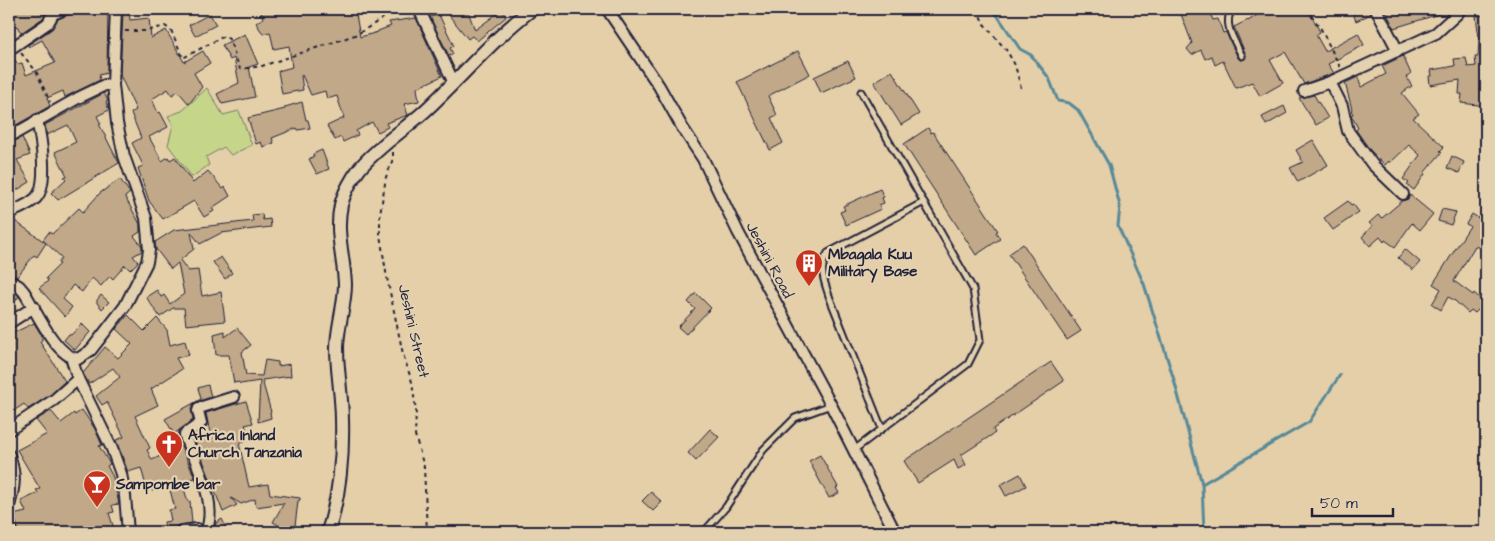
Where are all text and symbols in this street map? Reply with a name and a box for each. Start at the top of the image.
street label: Jeshini Road [741,218,799,302]
place label: Mbagala Kuu Military Base [828,244,917,283]
building icon: Mbagala Kuu Military Base [794,248,824,287]
street label: Jeshini Street [393,282,434,380]
place label: Africa Inland Church Tanzania [188,425,302,463]
church icon: Africa Inland Church Tanzania [154,429,184,468]
bar icon: Sampombe bar [82,469,112,508]
place label: Sampombe bar [115,474,221,495]
scale bar [1312,486,1394,518]
text: 50 m [1320,493,1358,514]

